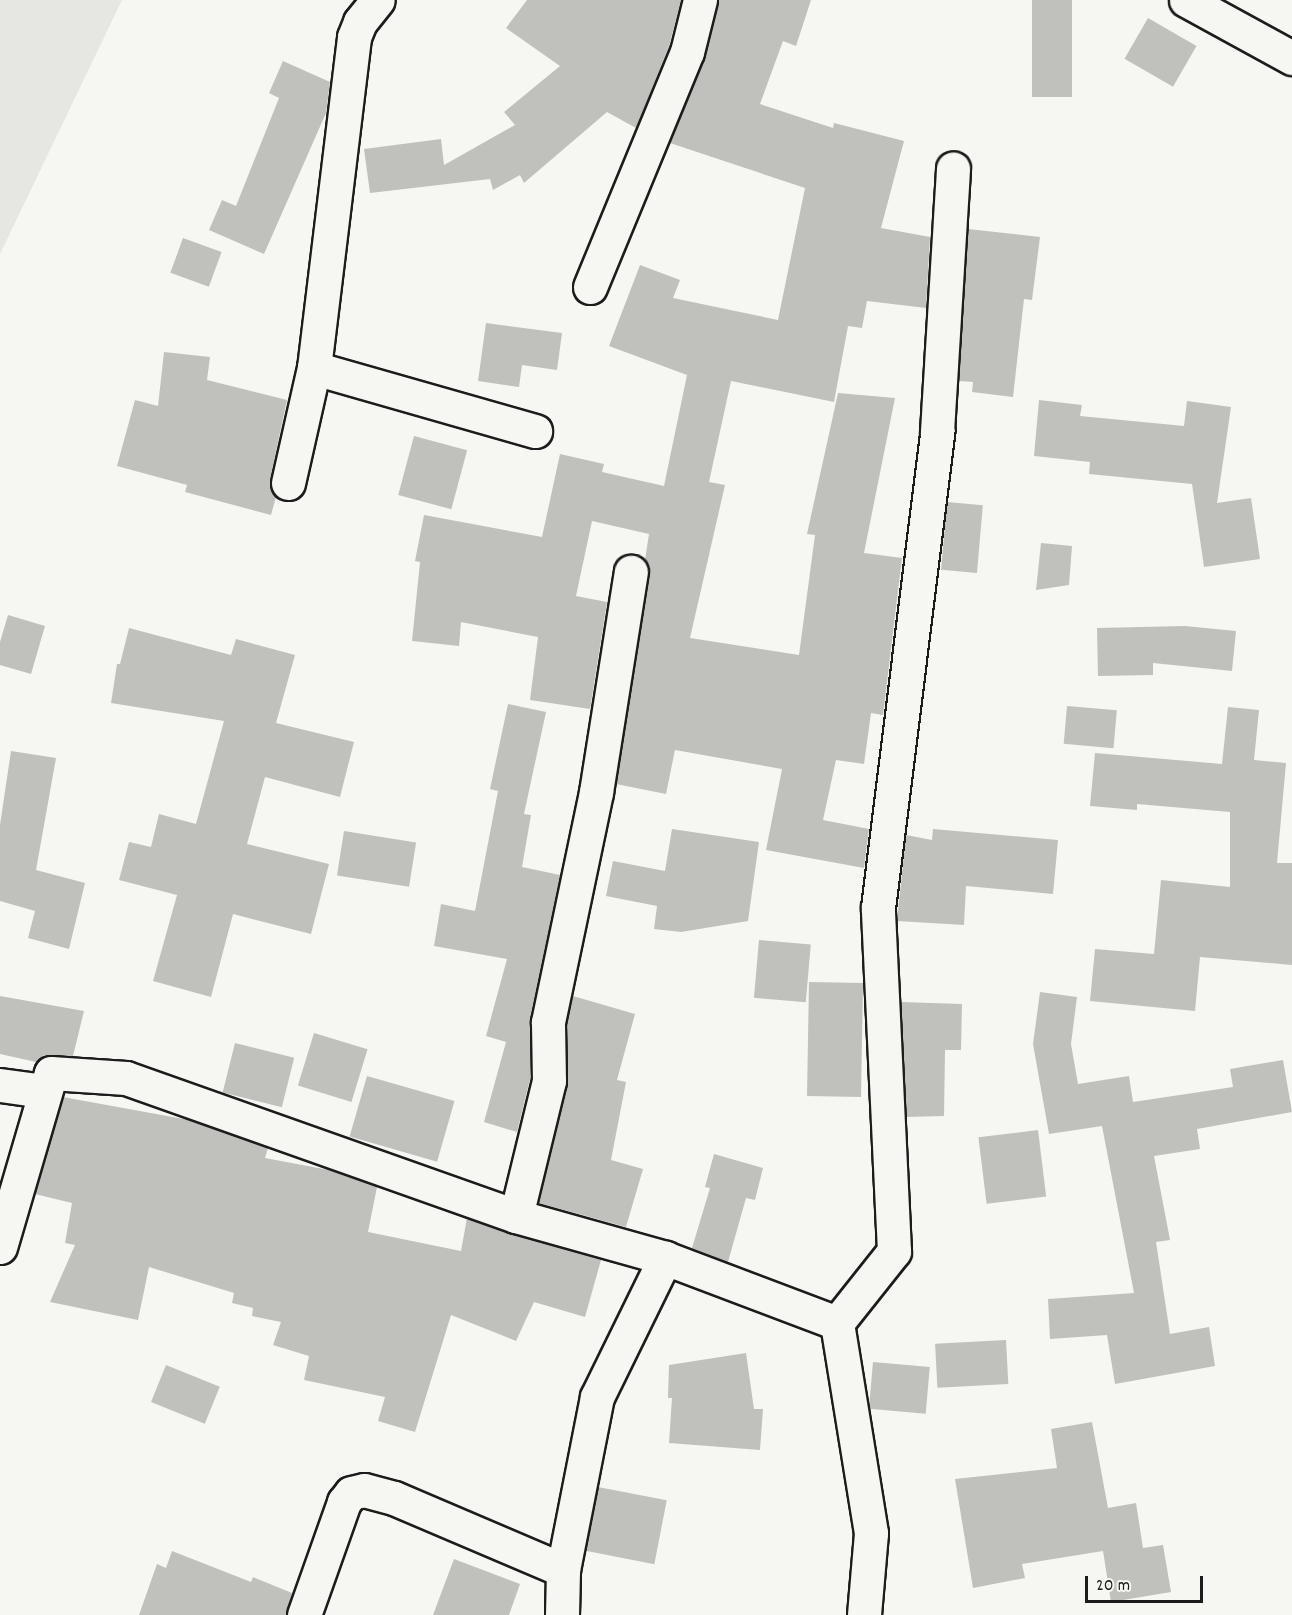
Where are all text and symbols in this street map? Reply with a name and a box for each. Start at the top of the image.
scale bar [1088,1564,1206,1602]
text: 20 m [1096,1574,1130,1599]

